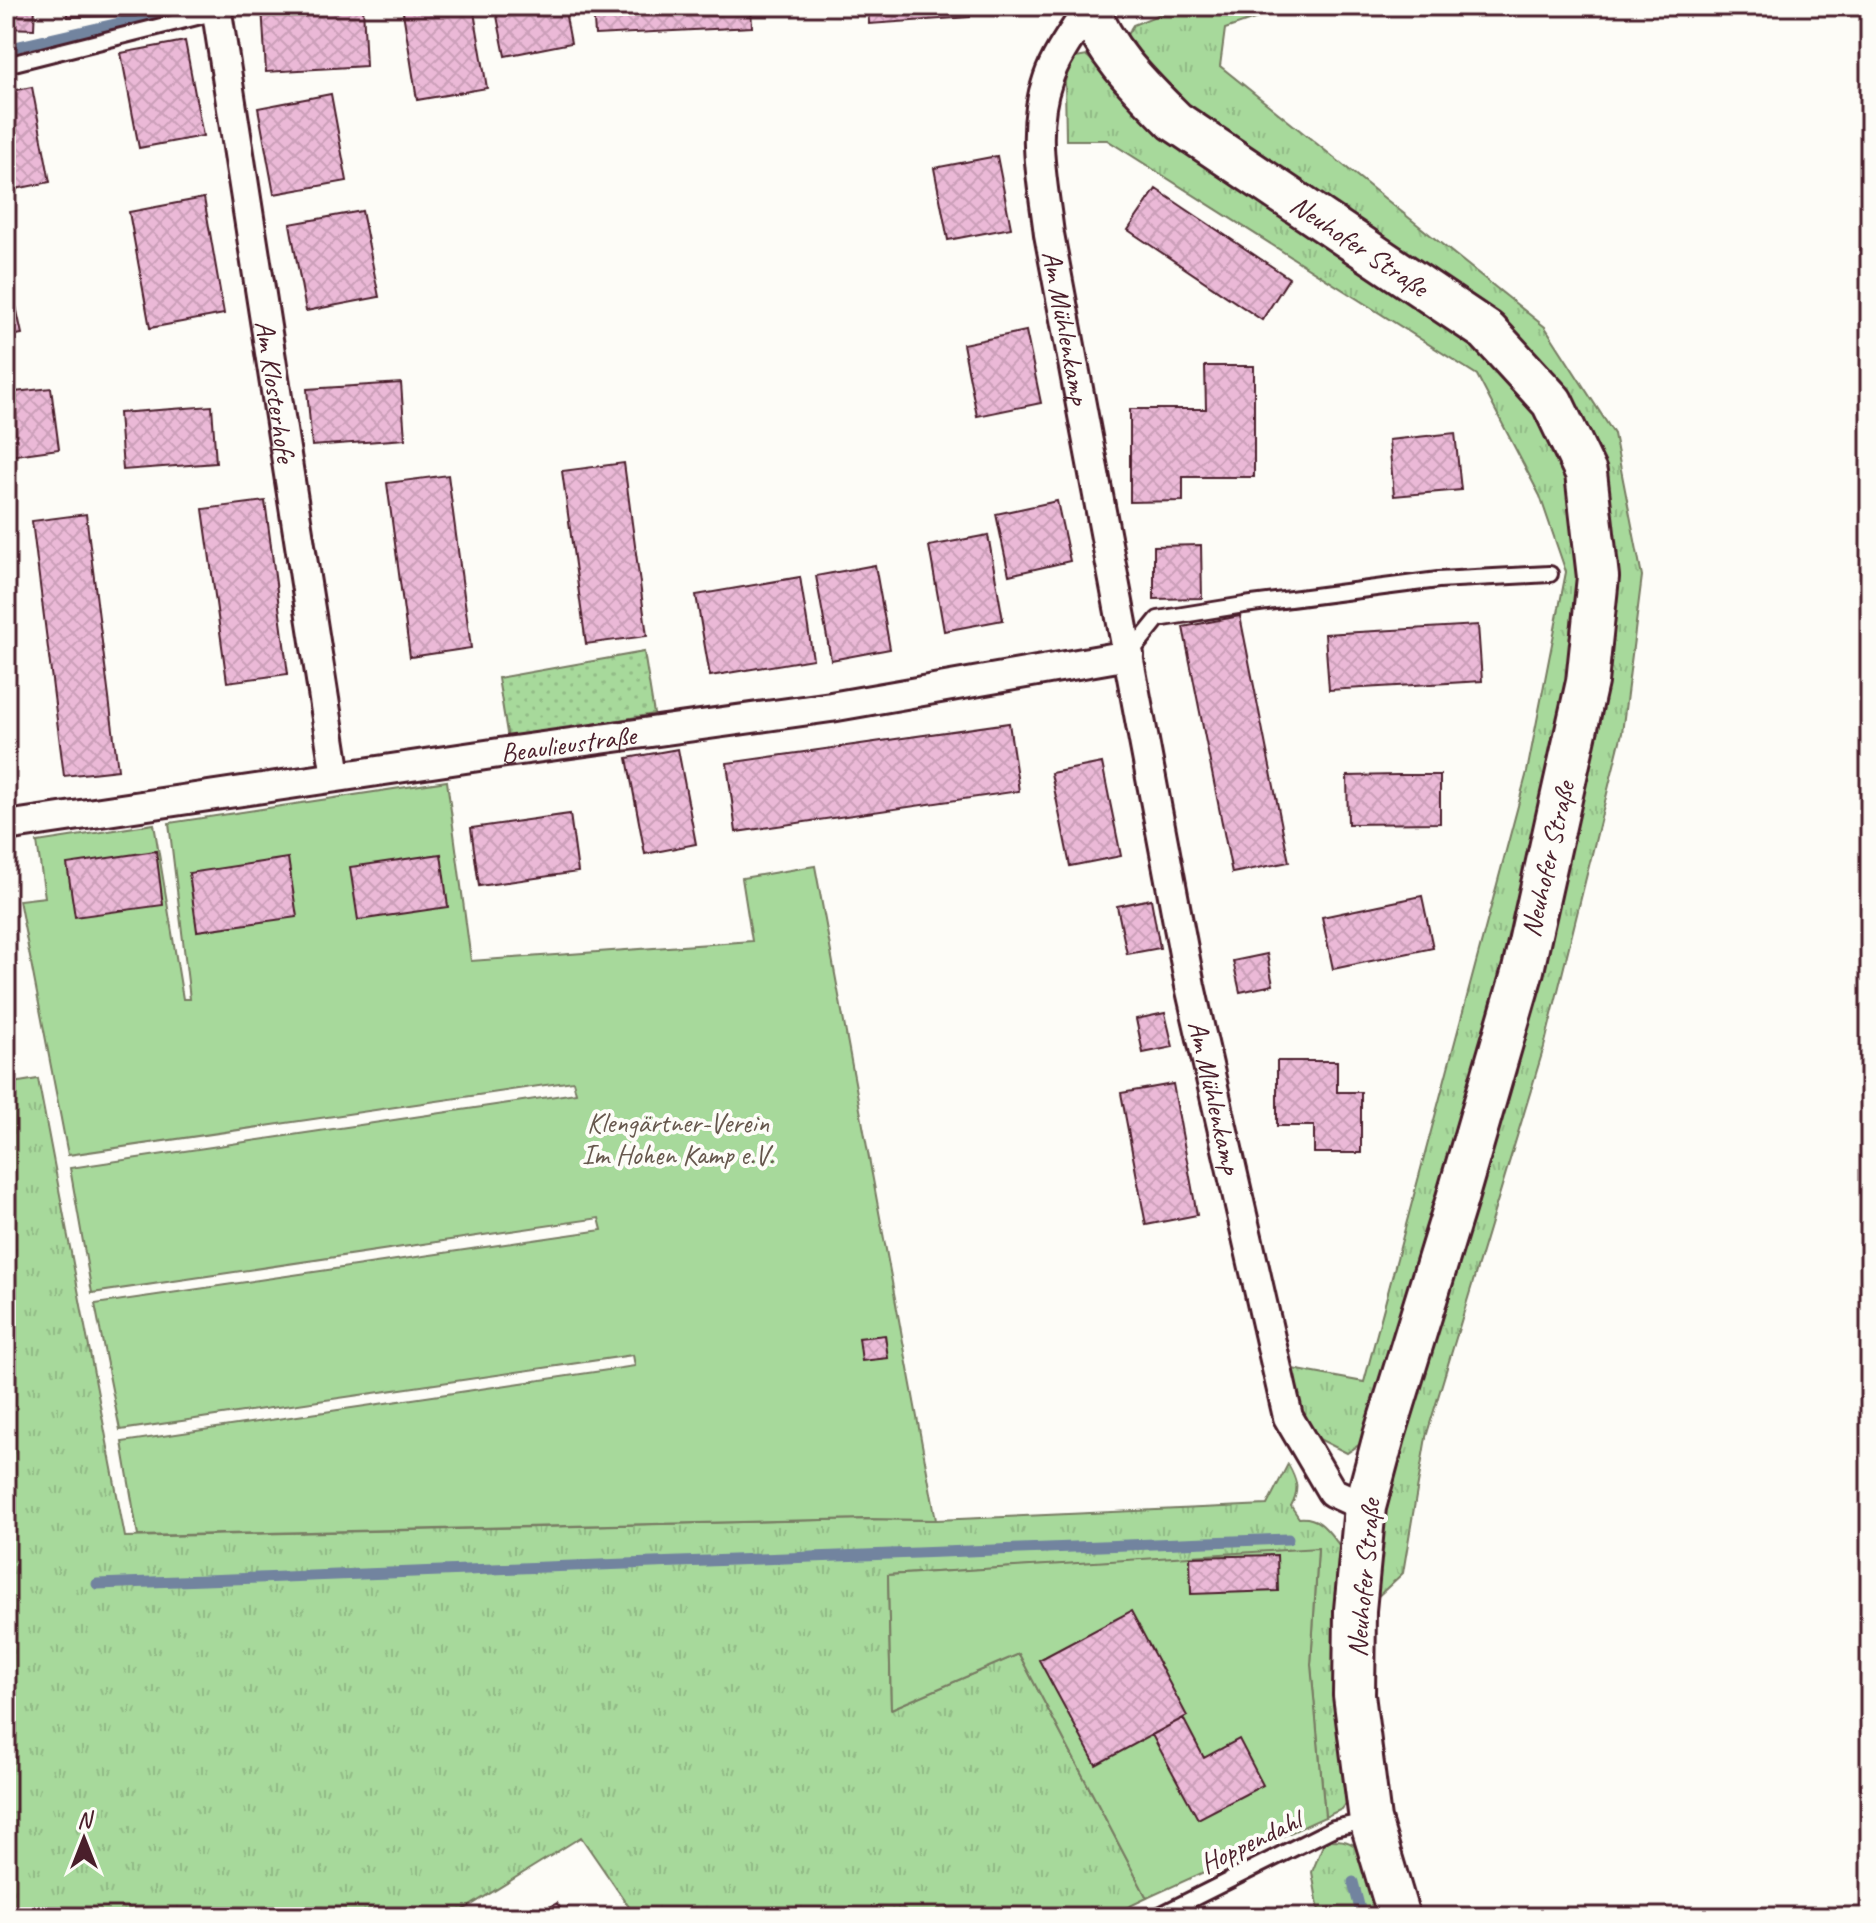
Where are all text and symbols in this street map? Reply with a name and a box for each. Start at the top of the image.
street label: Neuhofer Straße [1284,187,1436,306]
street label: Am Mühlenkamp [1034,248,1098,410]
street label: Am Klosterhofe [247,318,304,467]
street label: Beaulieustraße [498,717,640,771]
street label: Neuhofer Straße [1513,776,1583,940]
street label: Am Mühlenkamp [1180,1017,1250,1179]
park label: Klengärtner-Verein Im Hohen Kamp e.V. [582,1105,774,1172]
street label: Neuhofer Straße [1339,1496,1388,1659]
north arrow [44,1799,124,1879]
street label: Hoppendahl [1194,1800,1311,1881]
text: N [77,1806,94,1834]

